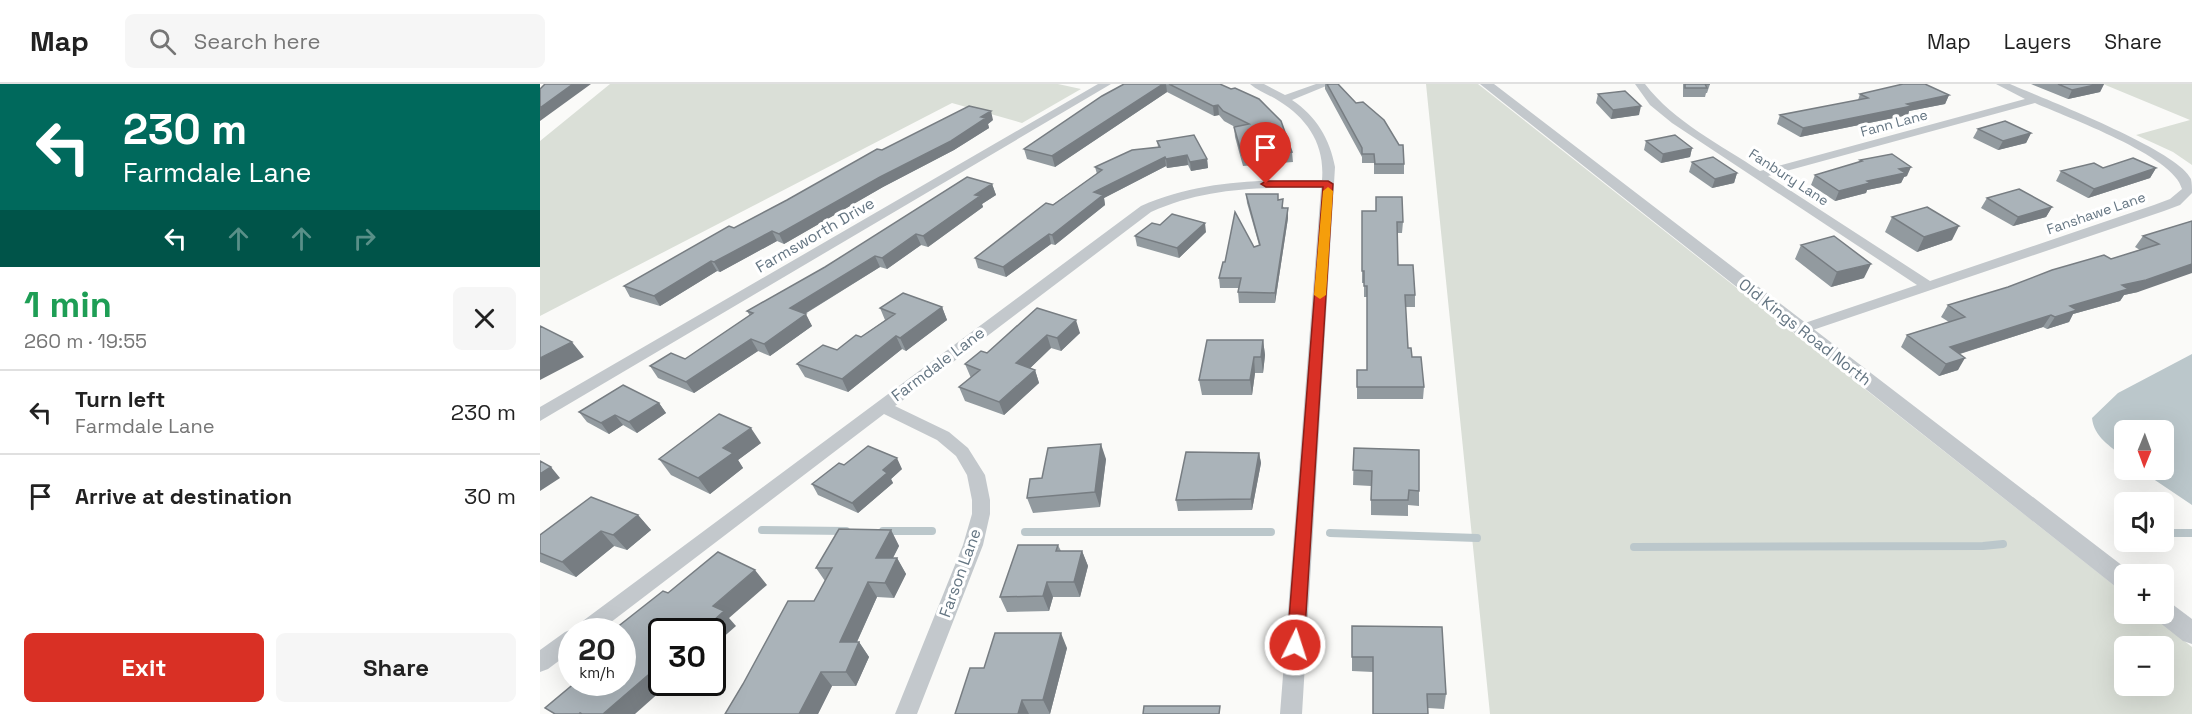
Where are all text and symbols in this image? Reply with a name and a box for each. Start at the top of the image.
search box [125,14,545,68]
text: Map [30,23,89,59]
icon: search [146,25,179,58]
text: Search here [194,27,321,55]
text: Map [1927,28,1971,55]
text: Layers [2004,28,2071,55]
text: Share [2104,28,2162,55]
text: 230 m [123,103,247,156]
street label: Fann Lane [1858,105,1930,141]
icon: left [24,108,102,186]
pin [1240,122,1291,184]
icon: arrive [1249,131,1282,164]
street label: Fanbury Lane [1746,144,1832,210]
text: Farmdale Lane [123,155,312,190]
street label: Fanshawe Lane [2044,188,2148,238]
street label: Farmsworth Drive [752,192,878,278]
icon: left [159,222,192,255]
icon: ahead [222,222,255,255]
icon: ahead [285,222,318,255]
icon: right [348,222,381,255]
street label: Old Kings Road North [1735,274,1875,390]
text: 1 min [24,282,112,328]
button: close [453,287,516,350]
street label: Farmdale Lane [887,322,989,406]
text: 260 m · 19:55 [24,328,147,354]
text: Turn left [75,385,165,413]
icon: left [24,396,57,429]
text: 230 m [451,398,516,426]
text: Farmdale Lane [75,413,215,439]
north arrow [2114,420,2174,480]
map controls [2114,420,2174,696]
icon: arrive [24,480,57,513]
text: Arrive at destination [75,482,292,510]
text: 30 m [464,482,516,510]
button: sound [2114,492,2174,552]
street label: Farson Lane [934,526,986,620]
button: + [2114,564,2174,624]
position arrow [1263,613,1327,677]
speed limit sign: 30 [648,618,726,696]
text: 20 [578,630,616,669]
button: Exit [24,633,264,702]
button: Share [276,633,516,702]
button: − [2114,636,2174,696]
text: km/h [579,663,615,682]

